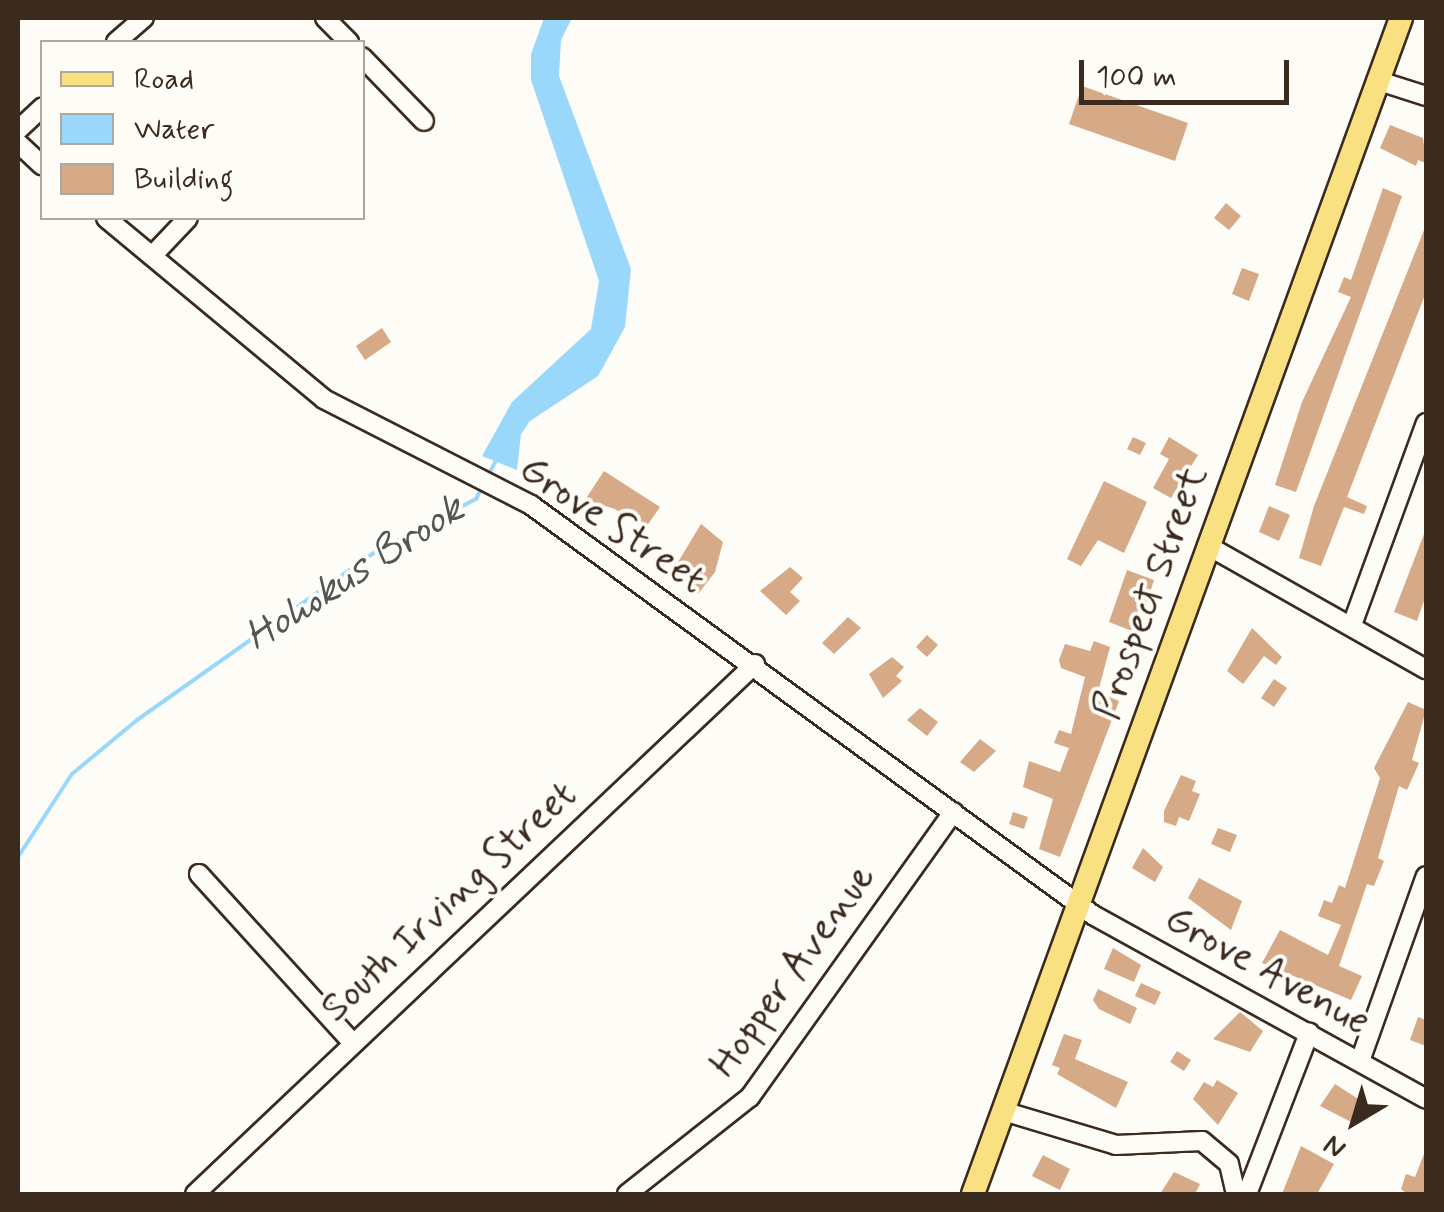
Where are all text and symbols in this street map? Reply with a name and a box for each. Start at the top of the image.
legend [40,40,365,220]
scale bar [1084,40,1294,102]
text: 100 m [1096,58,1177,97]
text: Road [134,60,194,99]
text: Water [134,110,214,149]
text: Building [134,160,233,199]
street label: Grove Street [507,443,717,607]
street label: Prospect Street [1083,460,1219,726]
water label: Hohokus Brook [236,485,474,663]
street label: South Irving Street [309,769,589,1035]
street label: Hopper Avenue [701,857,885,1085]
street label: Grove Avenue [1154,894,1380,1048]
north arrow [1304,1072,1404,1172]
text: N [1316,1126,1354,1166]

